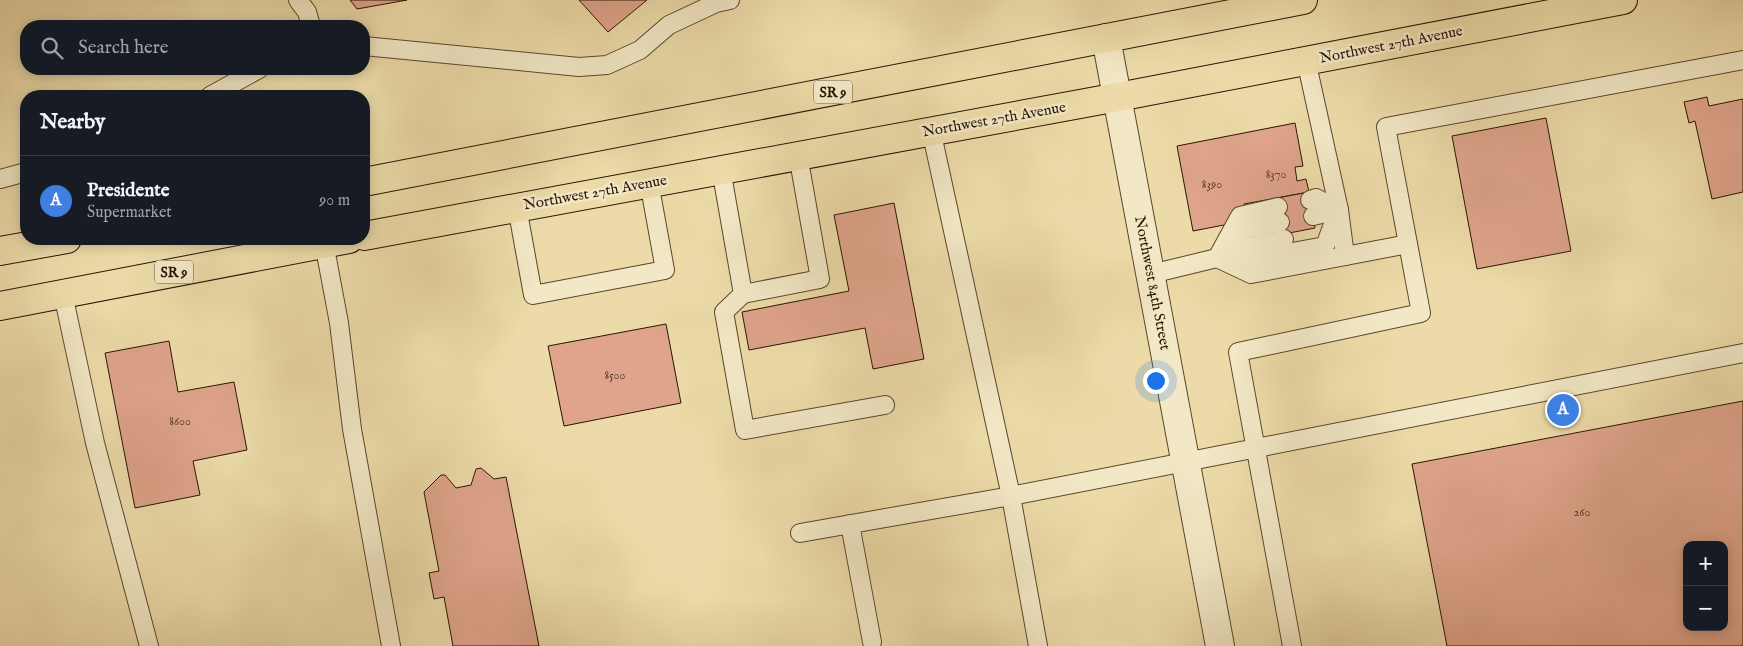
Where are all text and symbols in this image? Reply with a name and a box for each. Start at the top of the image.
search box [20,20,370,75]
street label: Northwest 27th Avenue [1318,21,1464,68]
icon: search [38,34,66,62]
text: Search here [78,36,169,60]
road number: SR 9 [814,80,852,104]
street label: Northwest 27th Avenue [921,97,1067,141]
text: Nearby [40,109,105,136]
house number: 8370 [1266,167,1286,182]
street label: Northwest 27th Avenue [522,170,668,214]
house number: 8390 [1202,177,1222,192]
text: Presidente [87,179,170,203]
text: A [51,191,61,211]
text: 90 m [319,191,350,211]
text: Supermarket [87,203,172,223]
street label: Northwest 84th Street [1130,214,1175,352]
road number: SR 9 [155,260,193,284]
house number: 8500 [605,368,626,383]
your location [1143,368,1169,394]
pin: A [1547,391,1579,429]
house number: 8600 [169,414,191,429]
house number: 260 [1574,505,1590,520]
map controls [1683,541,1728,631]
button: + [1683,541,1728,586]
button: − [1683,586,1728,631]

